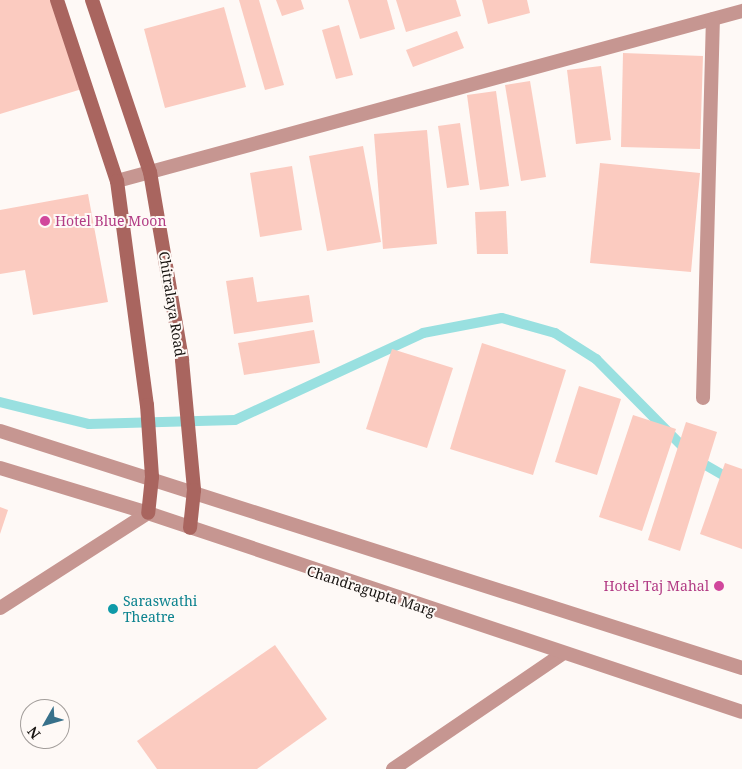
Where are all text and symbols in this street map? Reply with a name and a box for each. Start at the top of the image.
place label: Hotel Blue Moon [55,213,166,229]
marker: Hotel Blue Moon [39,215,51,227]
street label: Chitralaya Road [155,250,189,358]
street label: Chandragupta Marg [305,562,437,620]
place label: Hotel Taj Mahal [603,578,709,594]
marker: Hotel Taj Mahal [713,580,725,592]
place label: Saraswathi Theatre [123,593,197,626]
marker: Saraswathi Theatre [107,603,119,615]
north arrow [20,699,70,749]
text: N [23,723,44,743]

